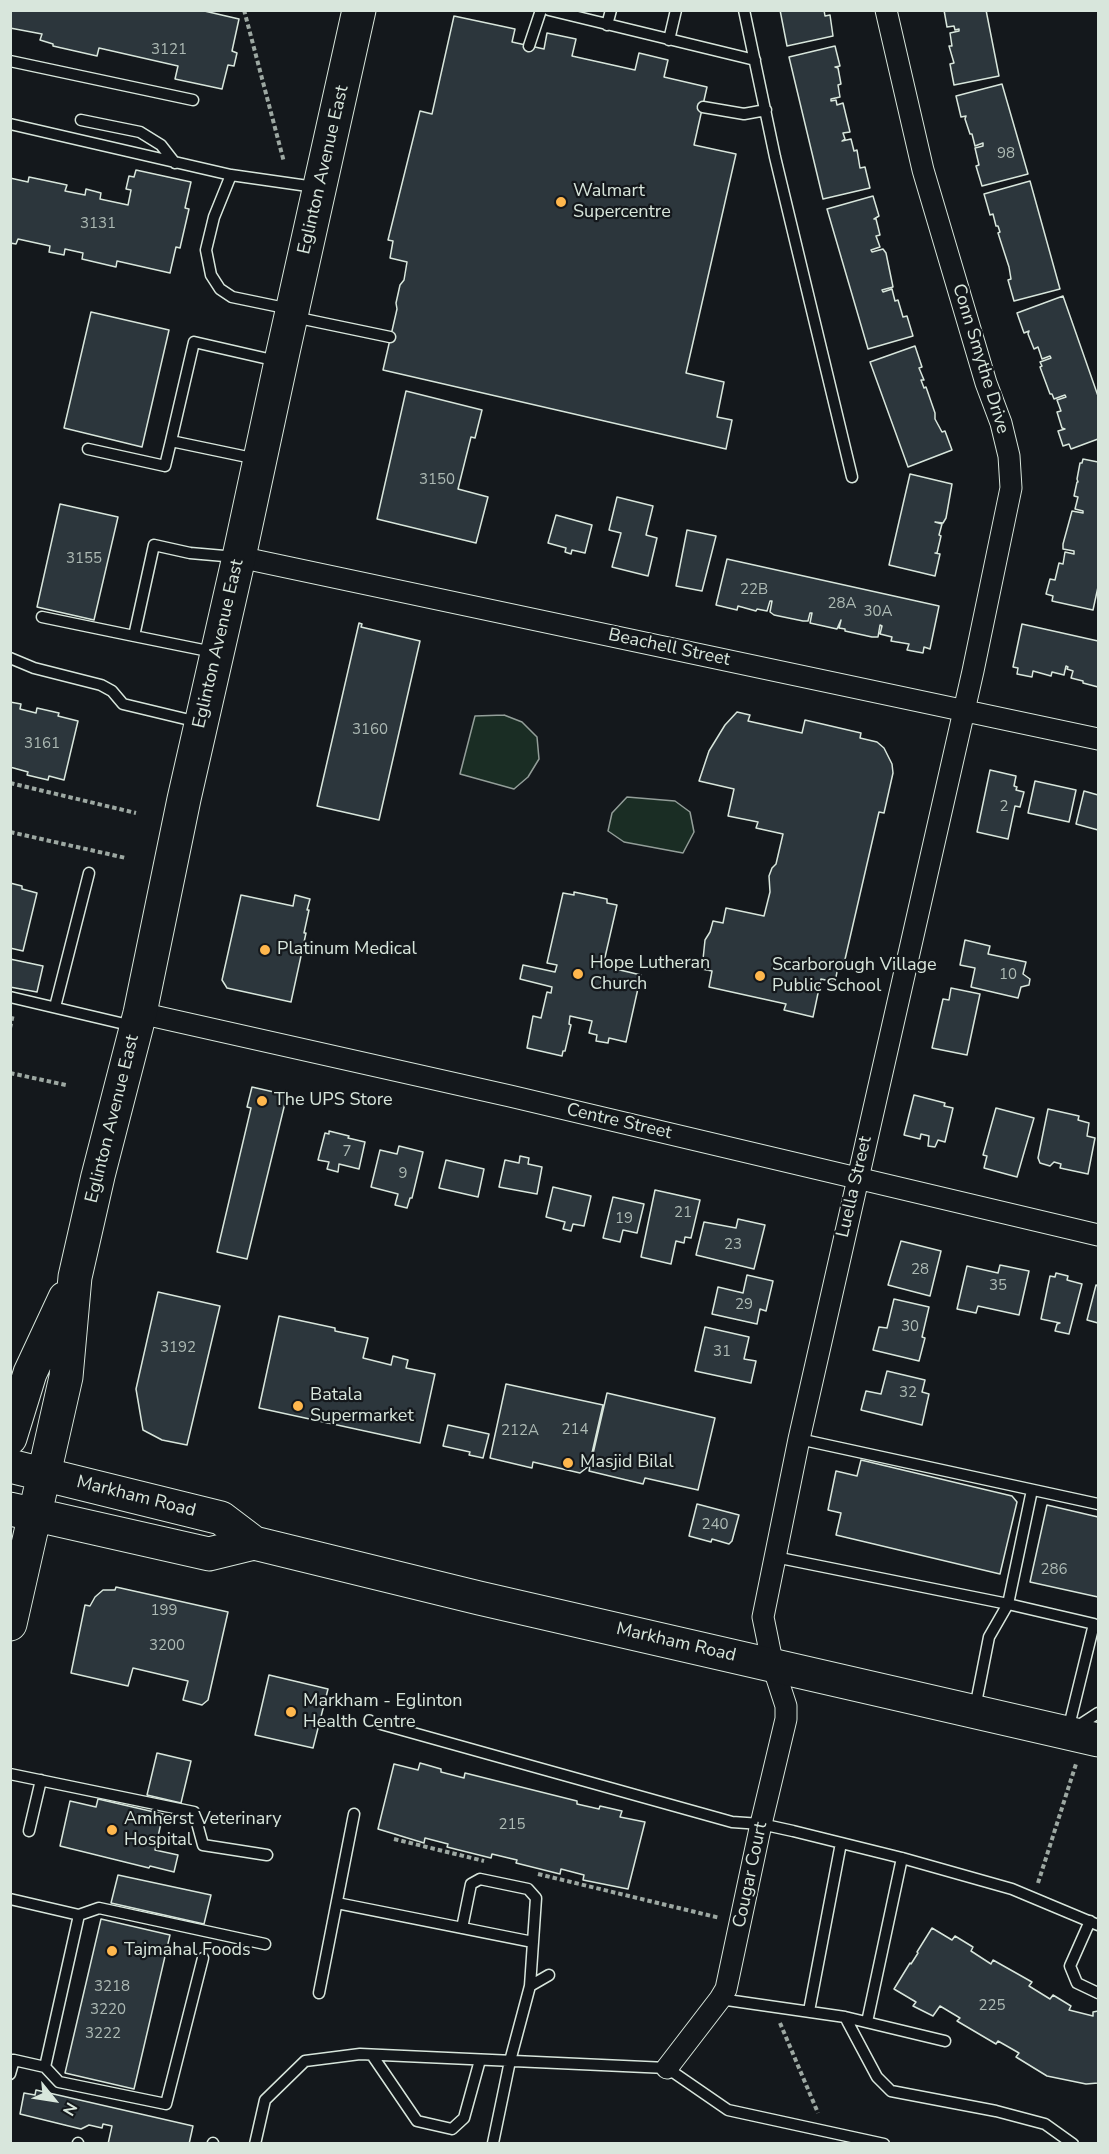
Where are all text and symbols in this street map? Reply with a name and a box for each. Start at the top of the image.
house number: 3121 [151,41,187,59]
street label: Eglinton Avenue East [294,84,354,256]
house number: 98 [997,145,1015,163]
place label: Walmart Supercentre [573,181,671,224]
marker: Walmart Supercentre [554,195,568,209]
house number: 3131 [80,215,116,233]
street label: Conn Smythe Drive [947,281,1013,437]
house number: 3150 [419,471,455,489]
house number: 3155 [66,550,102,568]
street label: Eglinton Avenue East [189,558,249,730]
house number: 22B [740,581,768,599]
house number: 28A [828,595,856,613]
house number: 30A [864,603,892,621]
street label: Beachell Street [606,625,732,671]
house number: 3160 [352,721,388,739]
house number: 3161 [24,735,60,753]
house number: 2 [1000,798,1008,816]
place label: Platinum Medical [277,939,417,961]
marker: Platinum Medical [258,943,272,957]
place label: Hope Lutheran Church [590,953,710,996]
place label: Scarborough Village Public School [772,955,937,998]
house number: 10 [999,966,1017,984]
marker: Hope Lutheran Church [571,967,585,981]
marker: Scarborough Village Public School [753,969,767,983]
street label: Eglinton Avenue East [82,1033,144,1205]
place label: The UPS Store [274,1090,393,1112]
marker: The UPS Store [255,1094,269,1108]
street label: Centre Street [564,1099,674,1145]
street label: Luella Street [833,1134,877,1240]
house number: 7 [343,1143,351,1161]
house number: 9 [399,1165,407,1183]
house number: 21 [674,1204,692,1222]
house number: 19 [615,1210,633,1228]
house number: 23 [724,1236,742,1254]
house number: 28 [911,1261,929,1279]
house number: 35 [989,1277,1007,1295]
house number: 29 [735,1296,753,1314]
house number: 30 [901,1318,919,1336]
house number: 3192 [160,1339,196,1357]
house number: 31 [713,1343,731,1361]
house number: 32 [899,1384,917,1402]
place label: Batala Supermarket [310,1385,414,1428]
marker: Batala Supermarket [291,1399,305,1413]
house number: 214 [562,1421,588,1439]
house number: 212A [501,1422,539,1440]
place label: Masjid Bilal [580,1452,674,1474]
marker: Masjid Bilal [561,1456,575,1470]
street label: Markham Road [74,1472,198,1522]
house number: 240 [702,1516,728,1534]
house number: 286 [1041,1561,1067,1579]
house number: 199 [151,1602,177,1620]
street label: Markham Road [614,1619,738,1667]
house number: 3200 [149,1637,185,1655]
place label: Markham - Eglinton Health Centre [303,1691,463,1734]
marker: Markham - Eglinton Health Centre [284,1705,298,1719]
place label: Amherst Veterinary Hospital [124,1809,281,1852]
house number: 215 [499,1816,525,1834]
street label: Cougar Court [729,1820,773,1930]
marker: Amherst Veterinary Hospital [105,1823,119,1837]
place label: Tajmahal Foods [124,1940,251,1962]
marker: Tajmahal Foods [105,1944,119,1958]
house number: 3218 [94,1978,130,1996]
house number: 225 [979,1997,1005,2015]
house number: 3220 [90,2001,126,2019]
house number: 3222 [85,2025,121,2043]
north arrow [24,2070,84,2130]
text: N [57,2098,82,2120]

